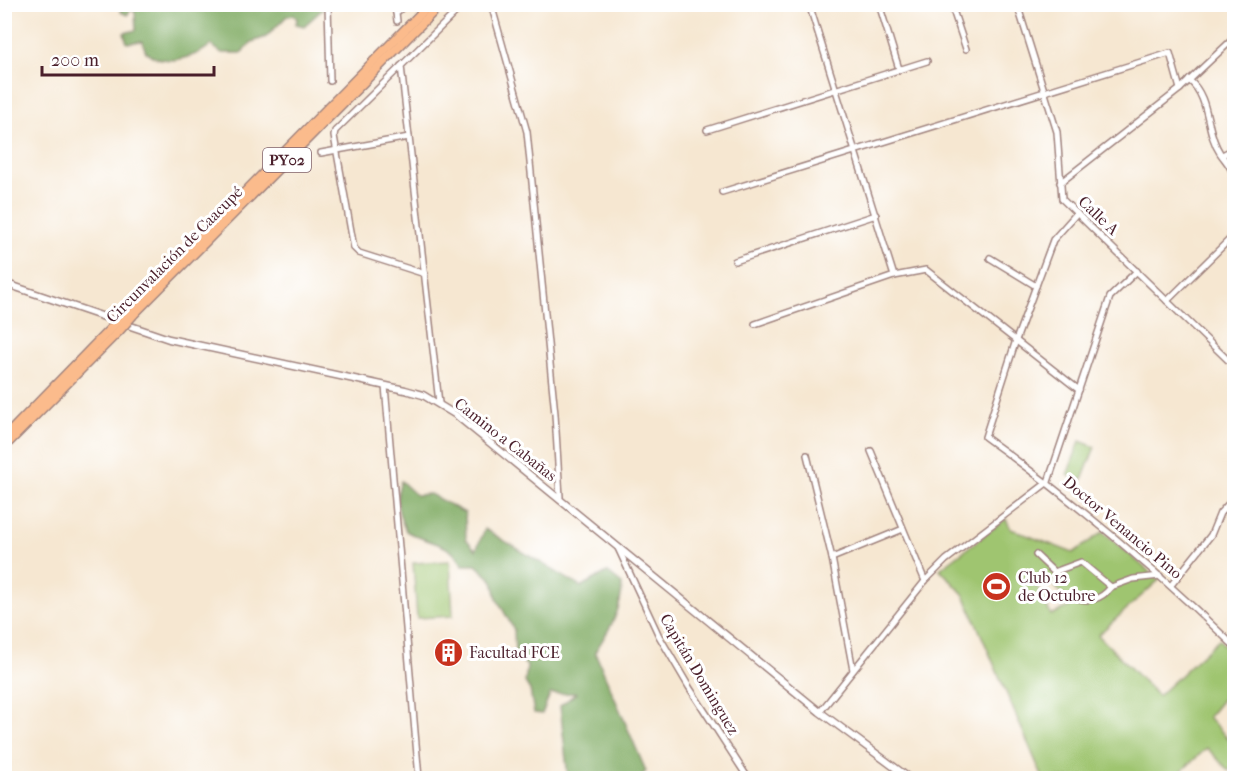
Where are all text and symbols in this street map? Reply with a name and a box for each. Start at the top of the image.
scale bar [42,39,214,77]
text: 200 m [51,50,99,71]
road number: PY02 [263,148,311,172]
street label: Circunvalación de Caacupé [102,182,247,326]
street label: Calle A [1074,192,1123,239]
street label: Camino a Cabañas [451,394,561,485]
street label: Doctor Venancio Pino [1059,472,1186,583]
place label: Club 12 de Octubre [1018,568,1095,605]
sports icon: Club 12 de Octubre [981,570,1013,602]
street label: Capitán Dominguez [656,610,743,738]
building icon: Facultad FCE [432,636,464,668]
place label: Facultad FCE [469,643,560,662]

